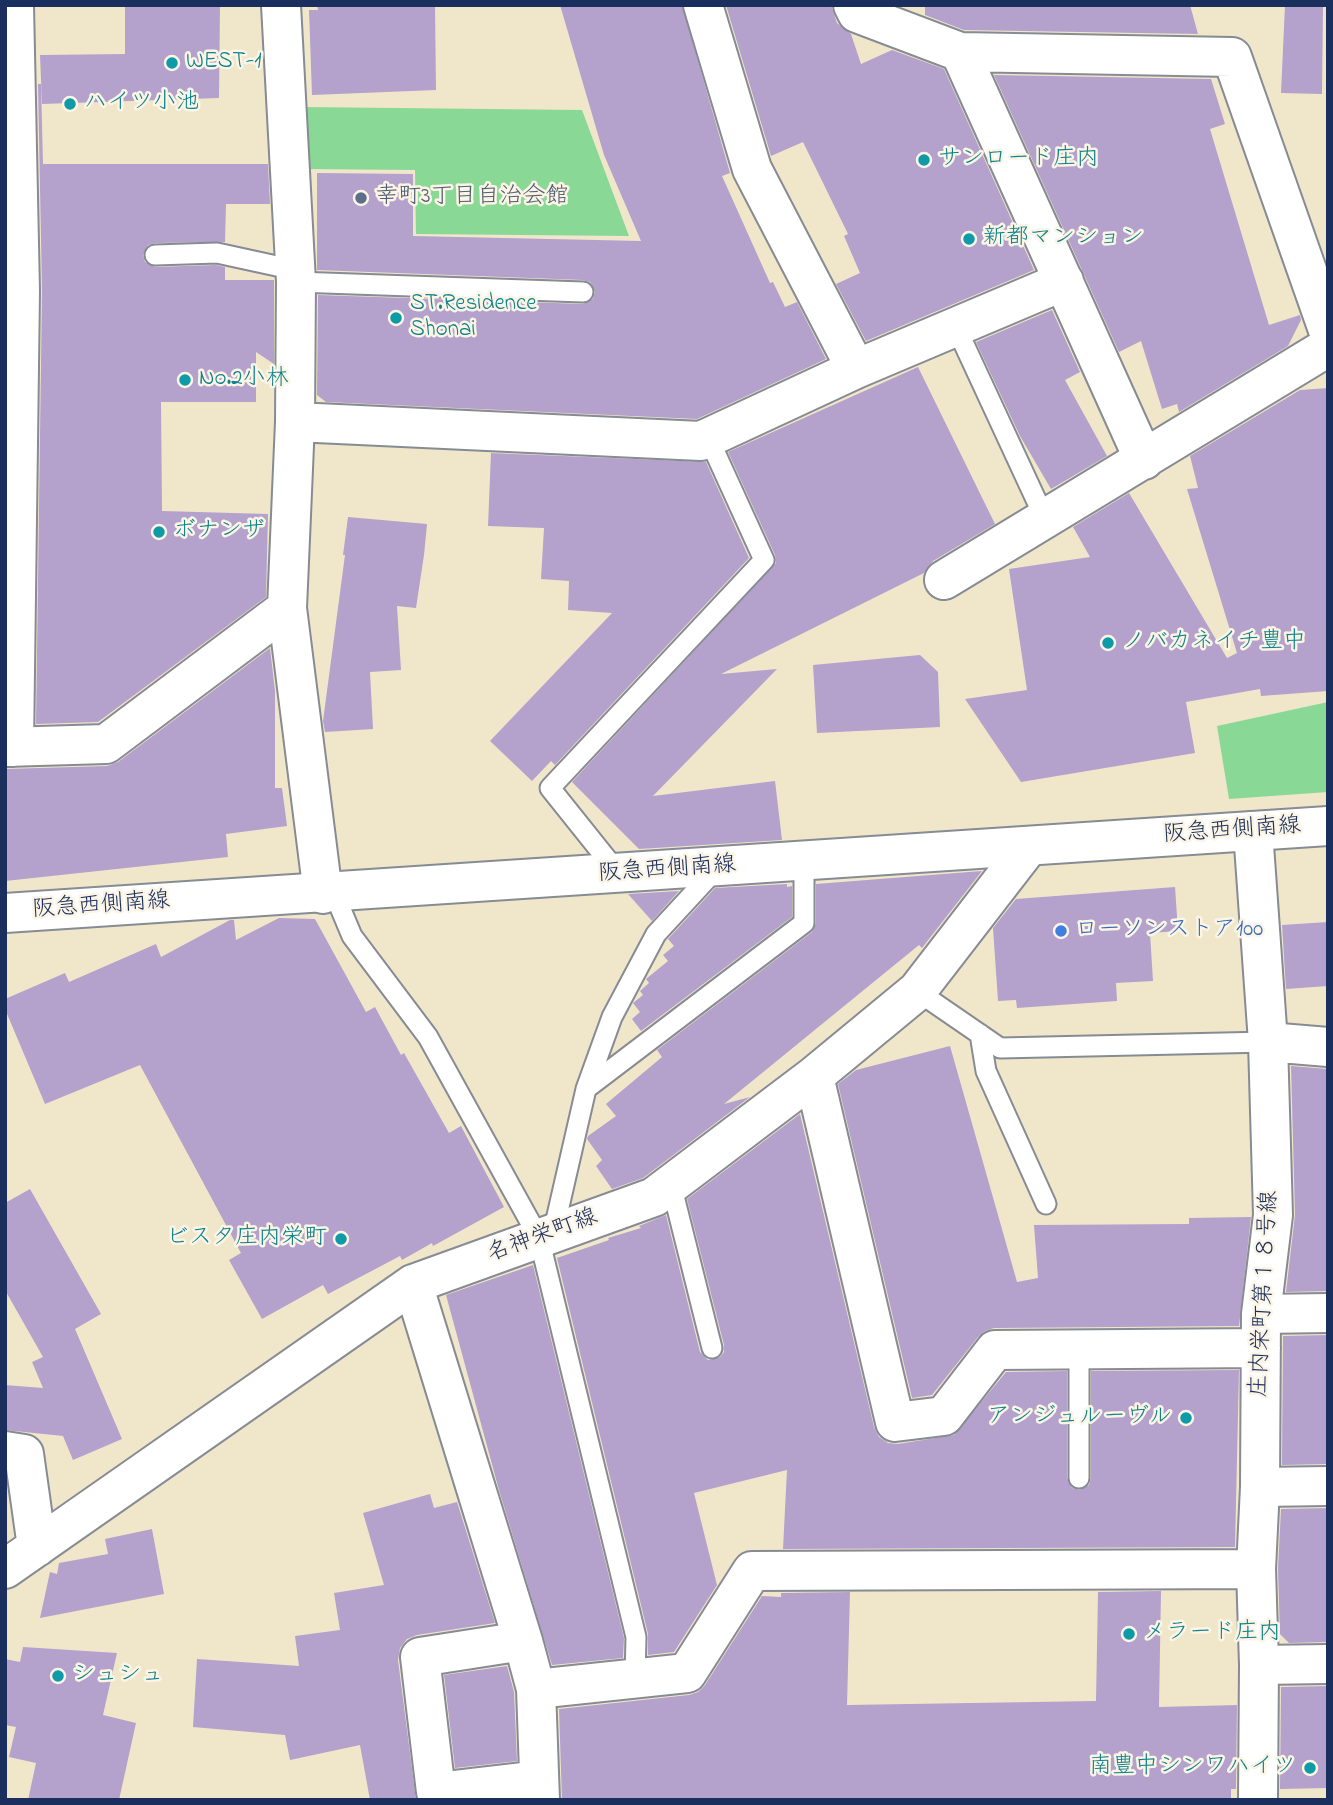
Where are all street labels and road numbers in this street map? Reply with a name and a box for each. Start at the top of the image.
street label: 阪急西側南線 [1162,813,1302,851]
street label: 阪急西側南線 [597,852,737,890]
street label: 阪急西側南線 [31,888,171,926]
street label: 庄内栄町第１８号線 [1247,1190,1285,1398]
street label: 名神栄町線 [484,1204,602,1270]

